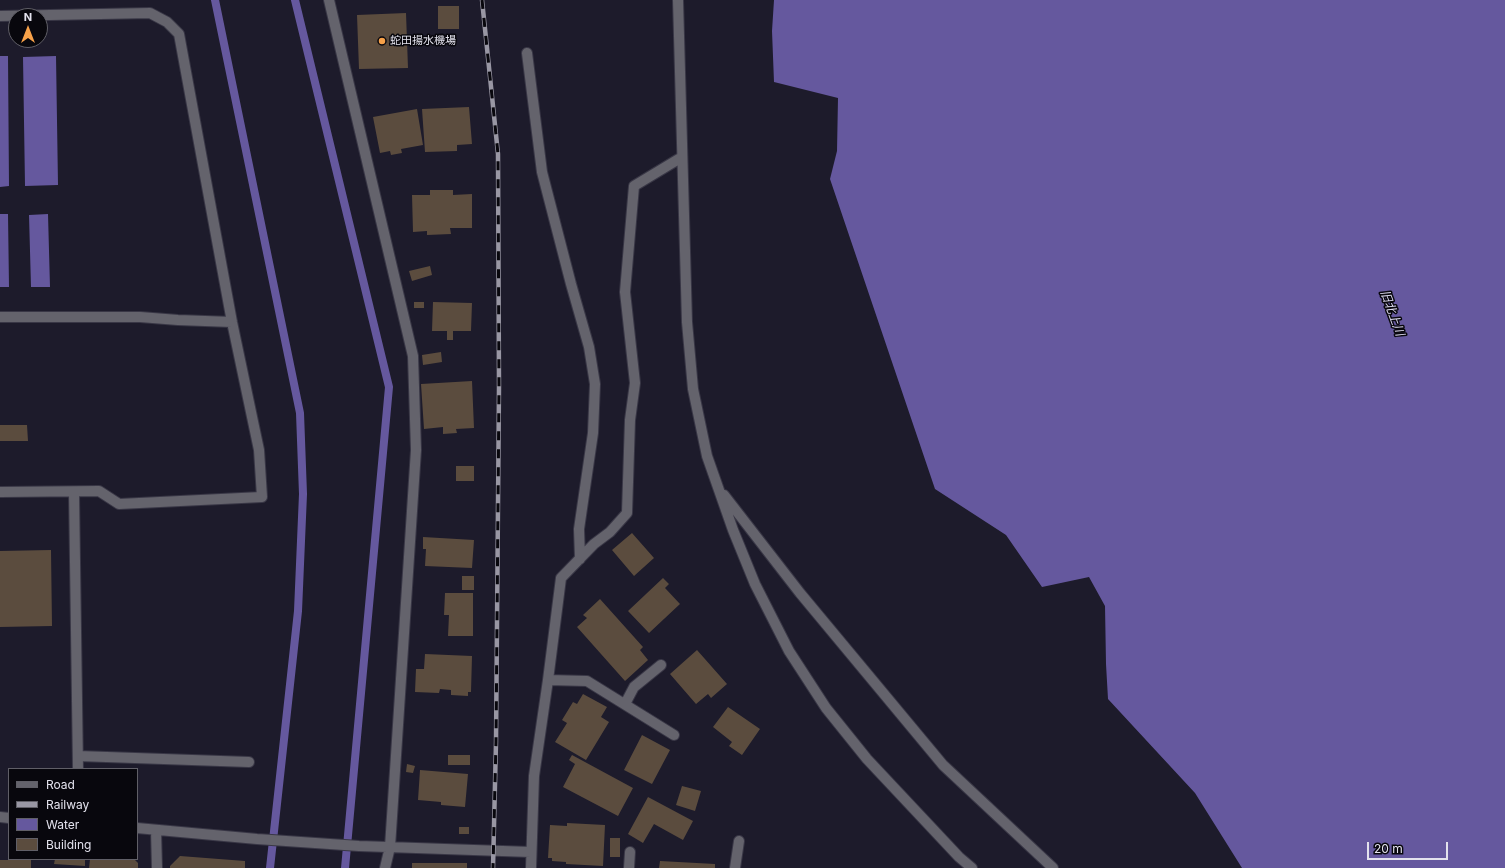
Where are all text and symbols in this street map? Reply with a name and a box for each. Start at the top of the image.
north arrow [8,8,48,48]
text: N [24,10,32,24]
place label: 蛇田揚水機場 [390,34,456,48]
marker: 蛇田揚水機場 [377,36,387,46]
water label: 旧北上川 [1377,288,1407,338]
legend [8,768,138,860]
text: Road [46,777,75,792]
text: Railway [46,797,89,812]
text: Water [46,817,79,832]
scale bar [1369,834,1450,860]
text: Building [46,837,91,852]
text: 20 m [1374,841,1403,856]

